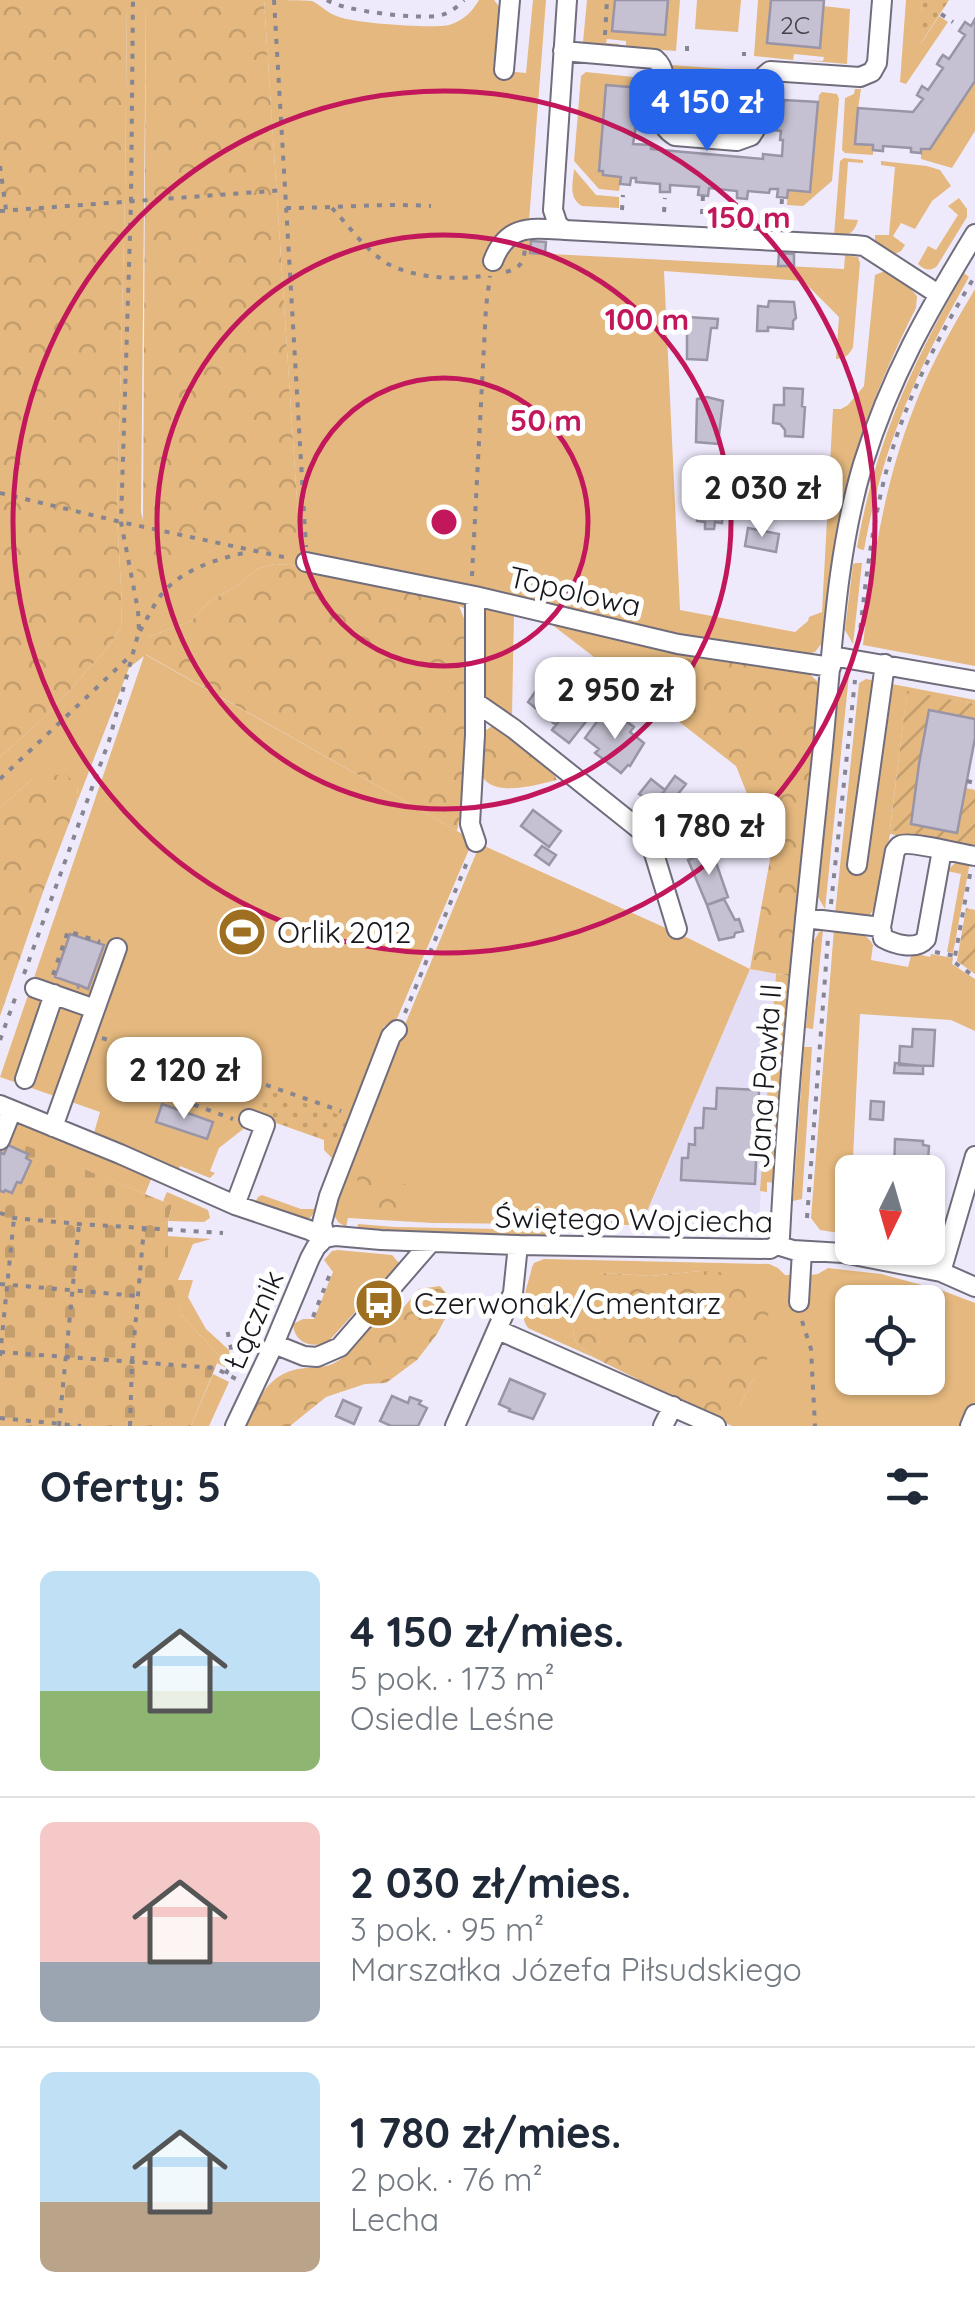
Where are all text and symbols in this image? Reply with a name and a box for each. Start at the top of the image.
house number: 2C [780,9,810,40]
pin: 4 150 zł [604,69,810,154]
text: 4 150 zł [651,81,763,121]
text: 150 m [707,198,791,236]
text: 100 m [605,300,689,338]
text: 50 m [510,401,582,439]
pin: 2 030 zł [659,455,865,540]
text: 2 030 zł [704,467,820,507]
centre of rings [426,504,462,540]
street label: Topolowa [505,557,645,625]
pin: 2 950 zł [512,657,718,742]
text: 2 950 zł [557,669,673,709]
pin: 1 780 zł [606,793,812,878]
text: 1 780 zł [654,805,764,845]
sports icon: Orlik 2012 [216,906,268,958]
place label: Orlik 2012 [277,913,411,951]
street label: Jana Pawła II [739,982,789,1170]
pin: 2 120 zł [81,1037,287,1122]
text: 2 120 zł [129,1049,239,1089]
north arrow [835,1155,945,1265]
map controls [835,1155,945,1395]
street label: Świętego Wojciecha [494,1198,774,1240]
street label: Łącznik [214,1264,292,1376]
bus stop icon: Czerwonak/Cmentarz [353,1277,405,1329]
place label: Czerwonak/Cmentarz [414,1284,721,1322]
button: locate [835,1285,945,1395]
icon: filters [880,1459,935,1514]
text: Oferty: 5 [40,1460,221,1513]
text: 4 150 zł/mies. [350,1605,624,1658]
icon: home [120,1611,240,1731]
text: 5 pok. · 173 m² [350,1658,555,1698]
text: Osiedle Leśne [350,1698,554,1738]
text: 2 030 zł/mies. [350,1856,631,1909]
icon: home [120,1862,240,1982]
text: 3 pok. · 95 m² [350,1909,544,1949]
text: Marszałka Józefa Piłsudskiego [350,1949,802,1989]
text: 1 780 zł/mies. [350,2106,621,2159]
icon: home [120,2112,240,2232]
text: 2 pok. · 76 m² [350,2159,543,2199]
text: Lecha [350,2199,439,2239]

